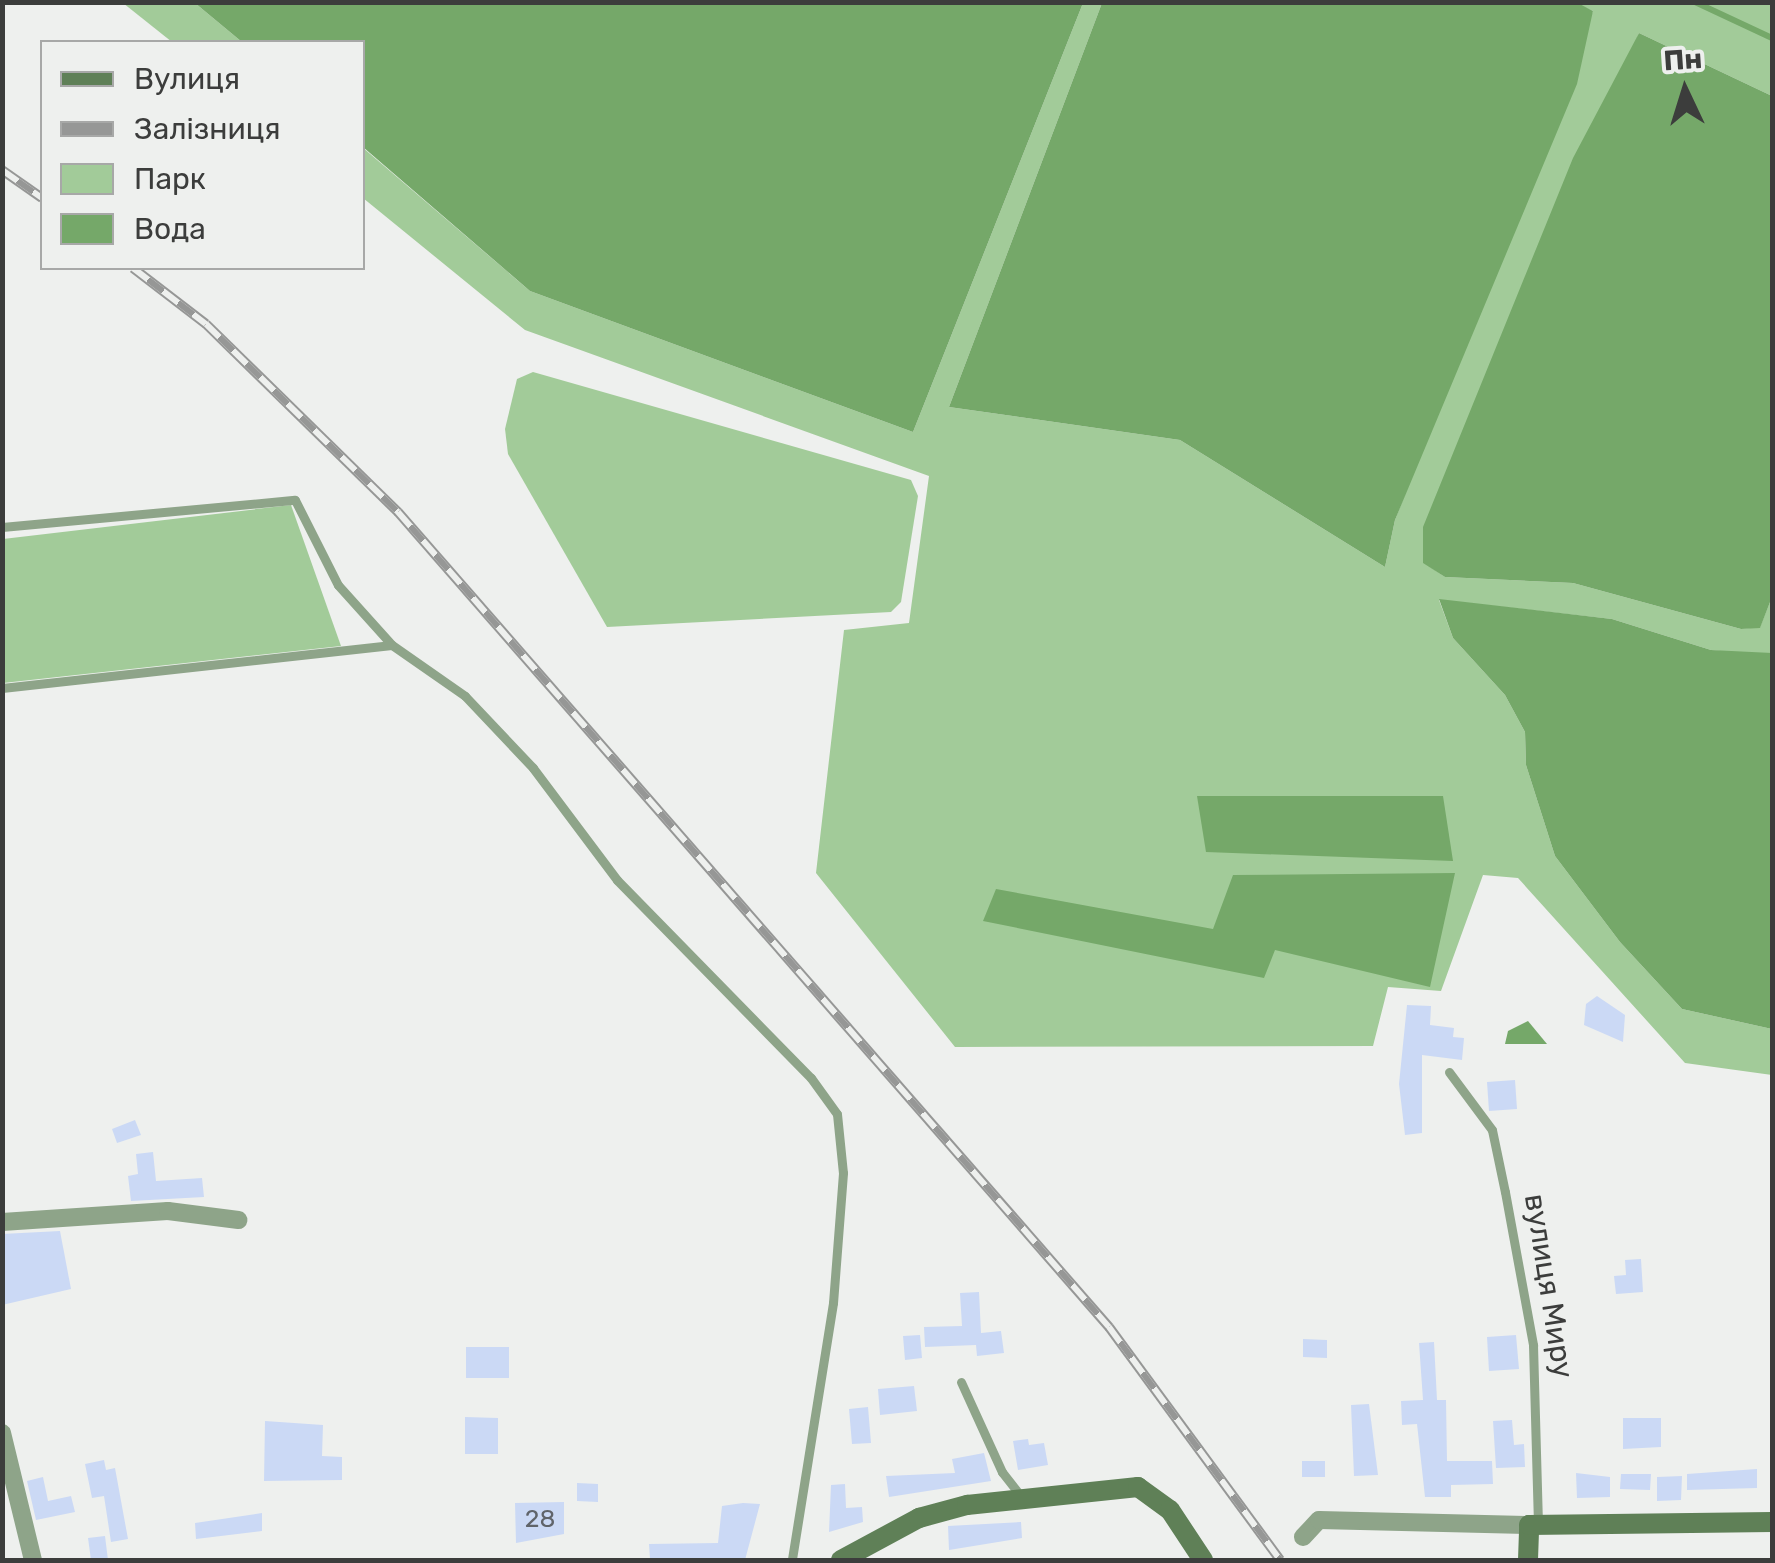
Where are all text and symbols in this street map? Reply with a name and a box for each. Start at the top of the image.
legend [40,40,365,270]
north arrow [1635,40,1735,140]
text: Пн [1662,42,1703,77]
text: Вулиця [134,61,240,97]
text: Залізниця [134,111,281,147]
text: Парк [134,161,206,197]
text: Вода [134,211,206,247]
street label: вулиця Миру [1517,1191,1581,1381]
house number: 28 [525,1504,555,1534]

